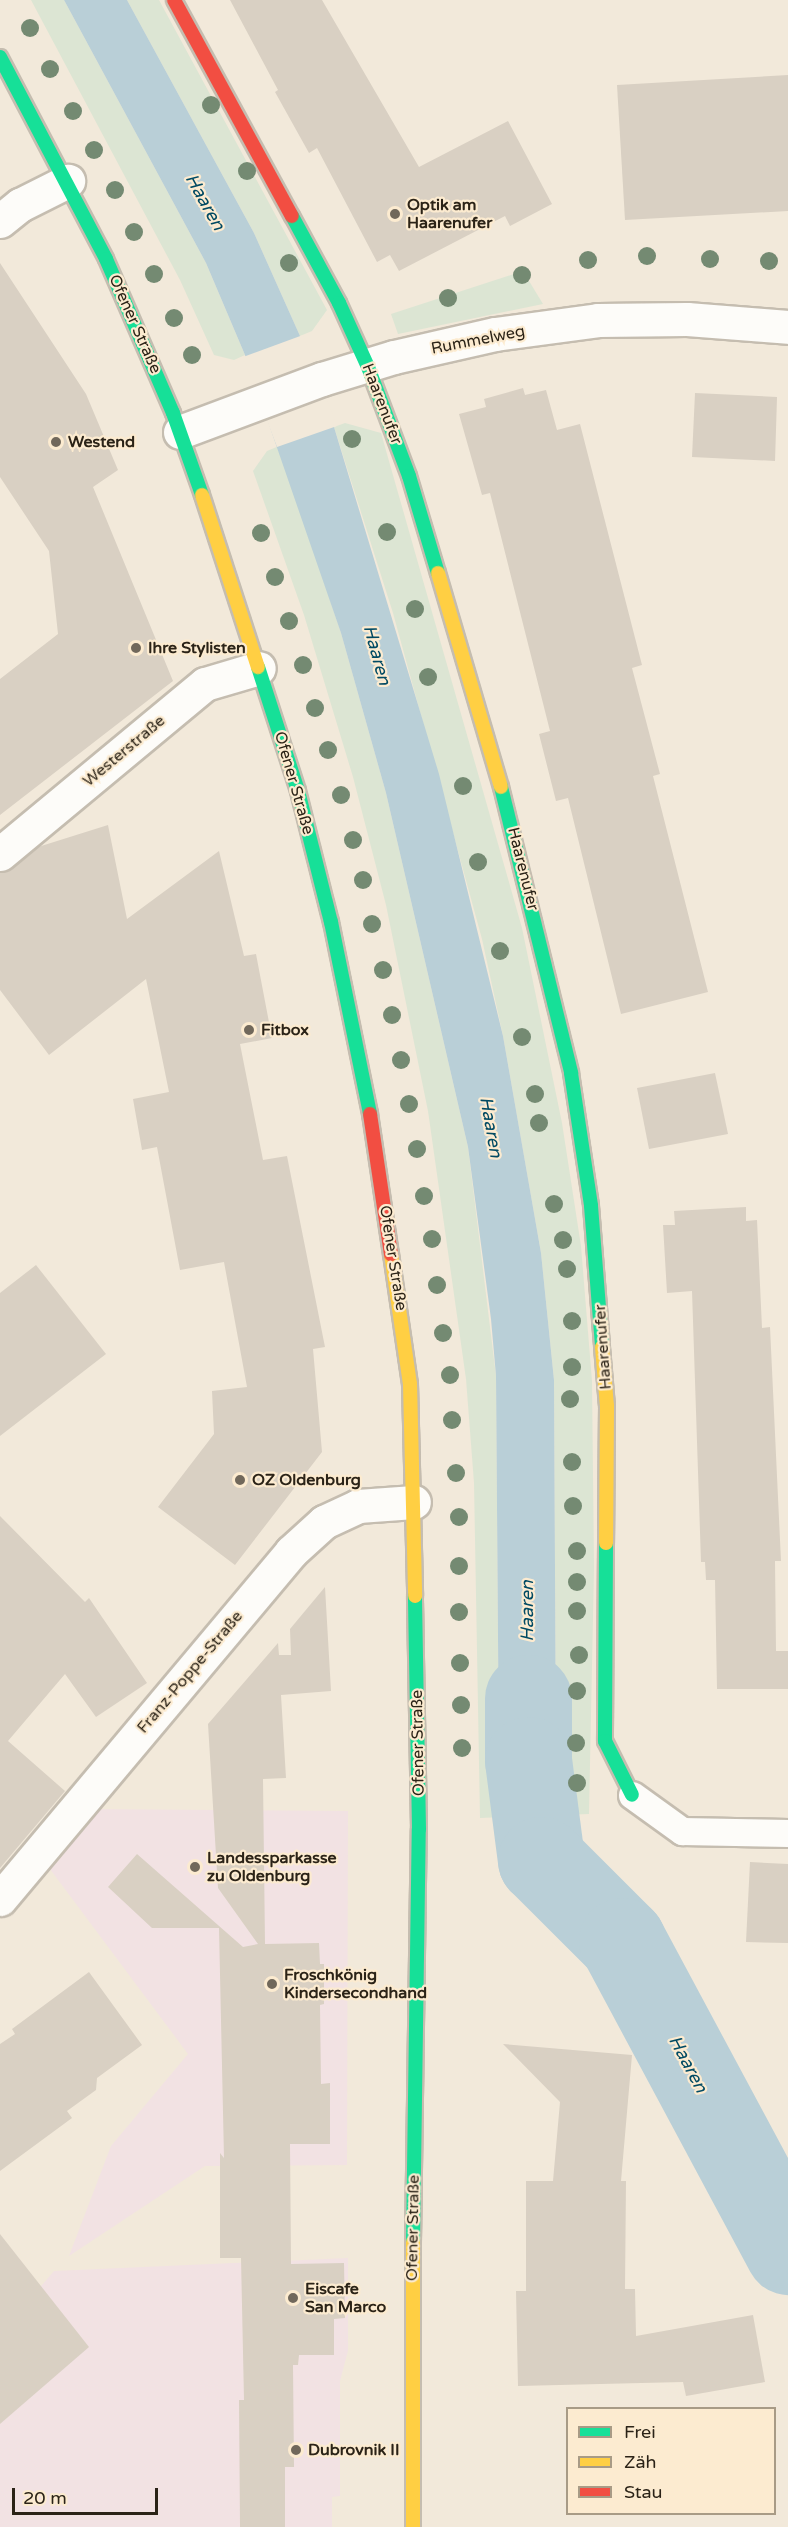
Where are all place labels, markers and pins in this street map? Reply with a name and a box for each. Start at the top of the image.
place label: Optik am Haarenufer [407,195,492,233]
marker: Optik am Haarenufer [388,207,402,221]
place label: Westend [68,432,135,452]
marker: Westend [49,435,63,449]
place label: Ihre Stylisten [148,638,246,658]
marker: Ihre Stylisten [129,641,143,655]
place label: Fitbox [261,1020,309,1040]
marker: Fitbox [242,1023,256,1037]
place label: OZ Oldenburg [252,1470,361,1490]
marker: OZ Oldenburg [233,1473,247,1487]
place label: Landessparkasse zu Oldenburg [207,1848,337,1886]
marker: Landessparkasse zu Oldenburg [188,1860,202,1874]
place label: Froschkönig Kindersecondhand [284,1965,427,2003]
marker: Froschkönig Kindersecondhand [265,1977,279,1991]
place label: Eiscafe San Marco [305,2279,386,2317]
marker: Eiscafe San Marco [286,2291,300,2305]
place label: Dubrovnik II [308,2440,399,2460]
marker: Dubrovnik II [289,2443,303,2457]

